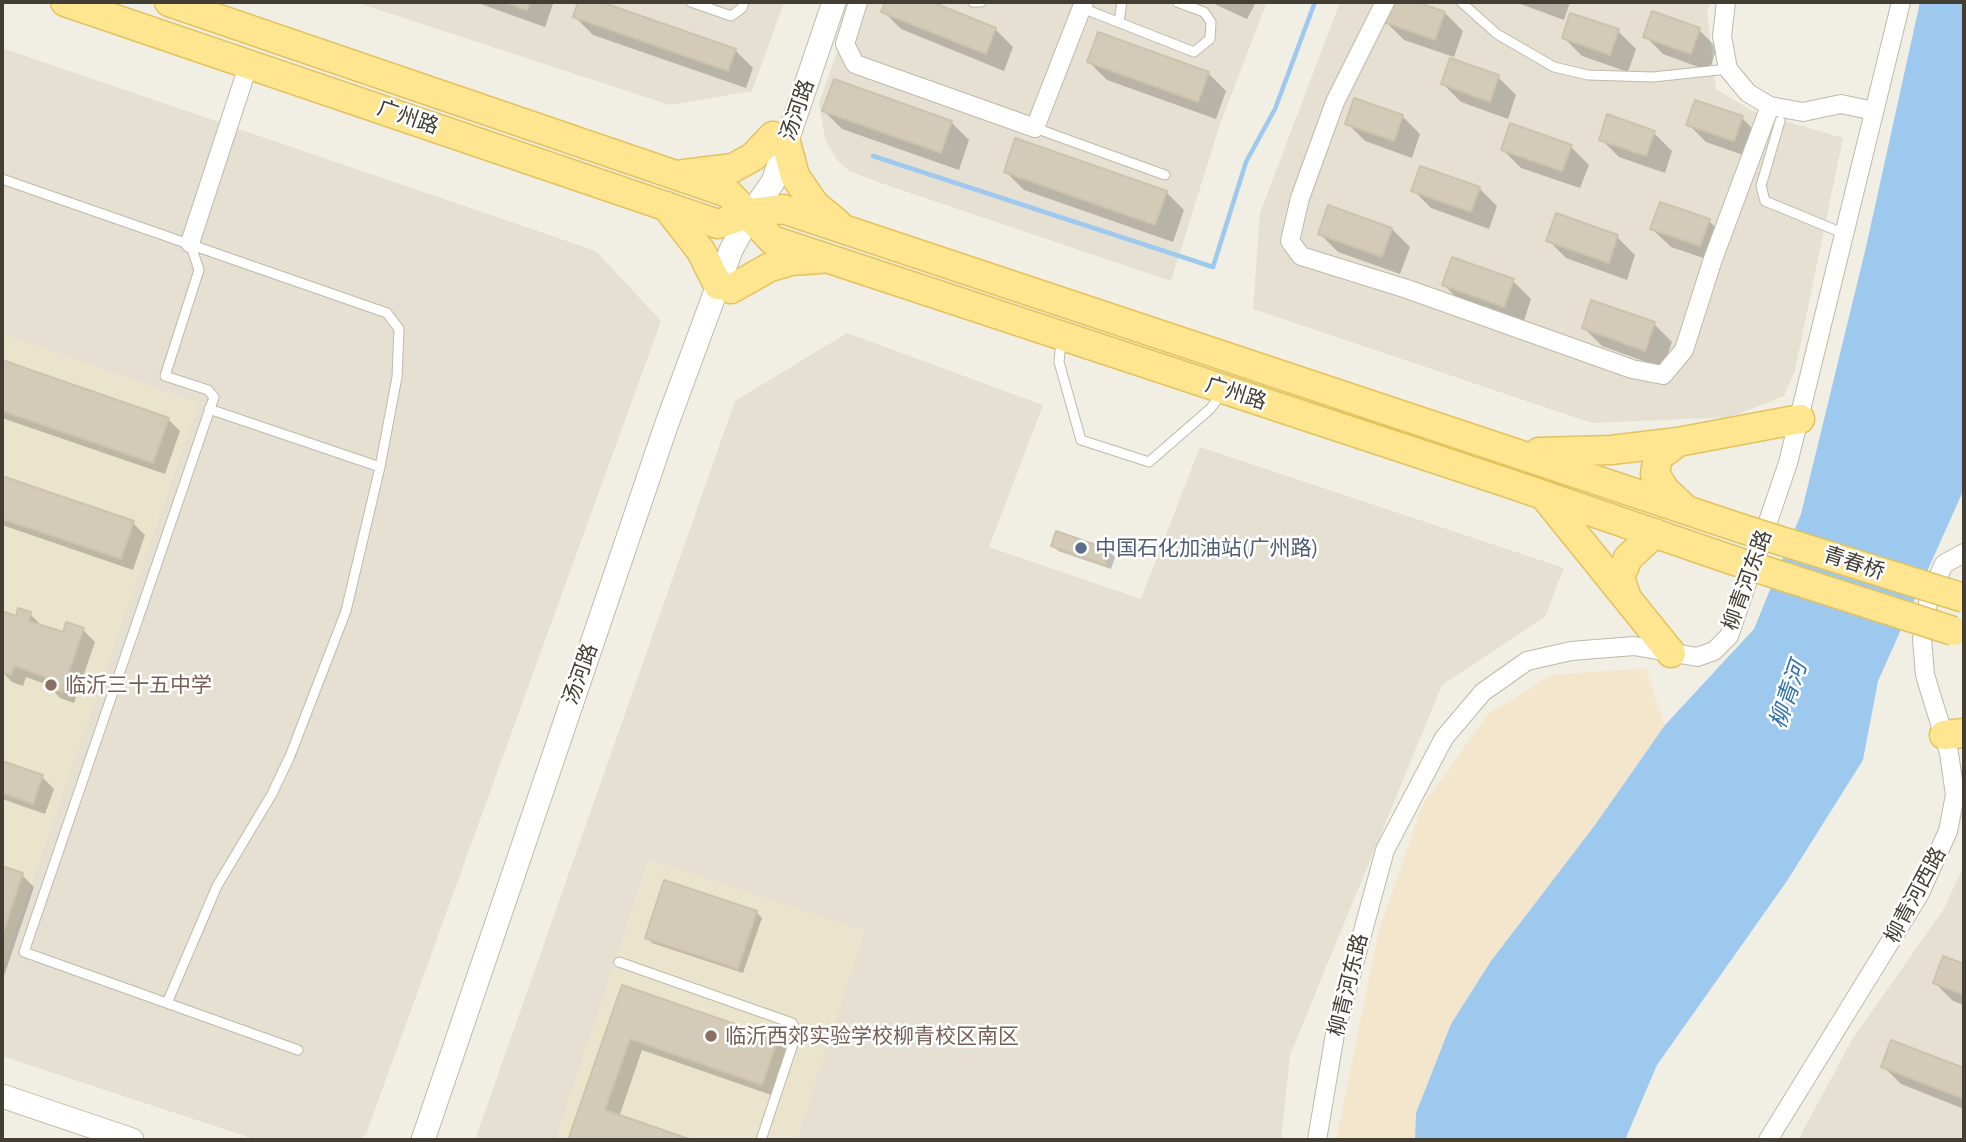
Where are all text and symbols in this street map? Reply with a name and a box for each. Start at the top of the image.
street label: 汤河路 [775,76,819,144]
street label: 广州路 [374,95,442,139]
street label: 广州路 [1202,371,1270,415]
street label: 柳青河东路 [1717,526,1777,634]
place label: 中国石化加油站(广州路) [1095,535,1318,561]
marker: 中国石化加油站(广州路) [1073,540,1089,556]
street label: 青春桥 [1820,541,1888,585]
street label: 汤河路 [557,640,603,708]
water label: 柳青河 [1764,658,1812,732]
place label: 临沂三十五中学 [65,672,212,698]
marker: 临沂三十五中学 [43,677,59,693]
street label: 柳青河西路 [1879,843,1951,947]
street label: 柳青河东路 [1323,931,1373,1039]
place label: 临沂西郊实验学校柳青校区南区 [725,1023,1019,1049]
marker: 临沂西郊实验学校柳青校区南区 [703,1028,719,1044]

